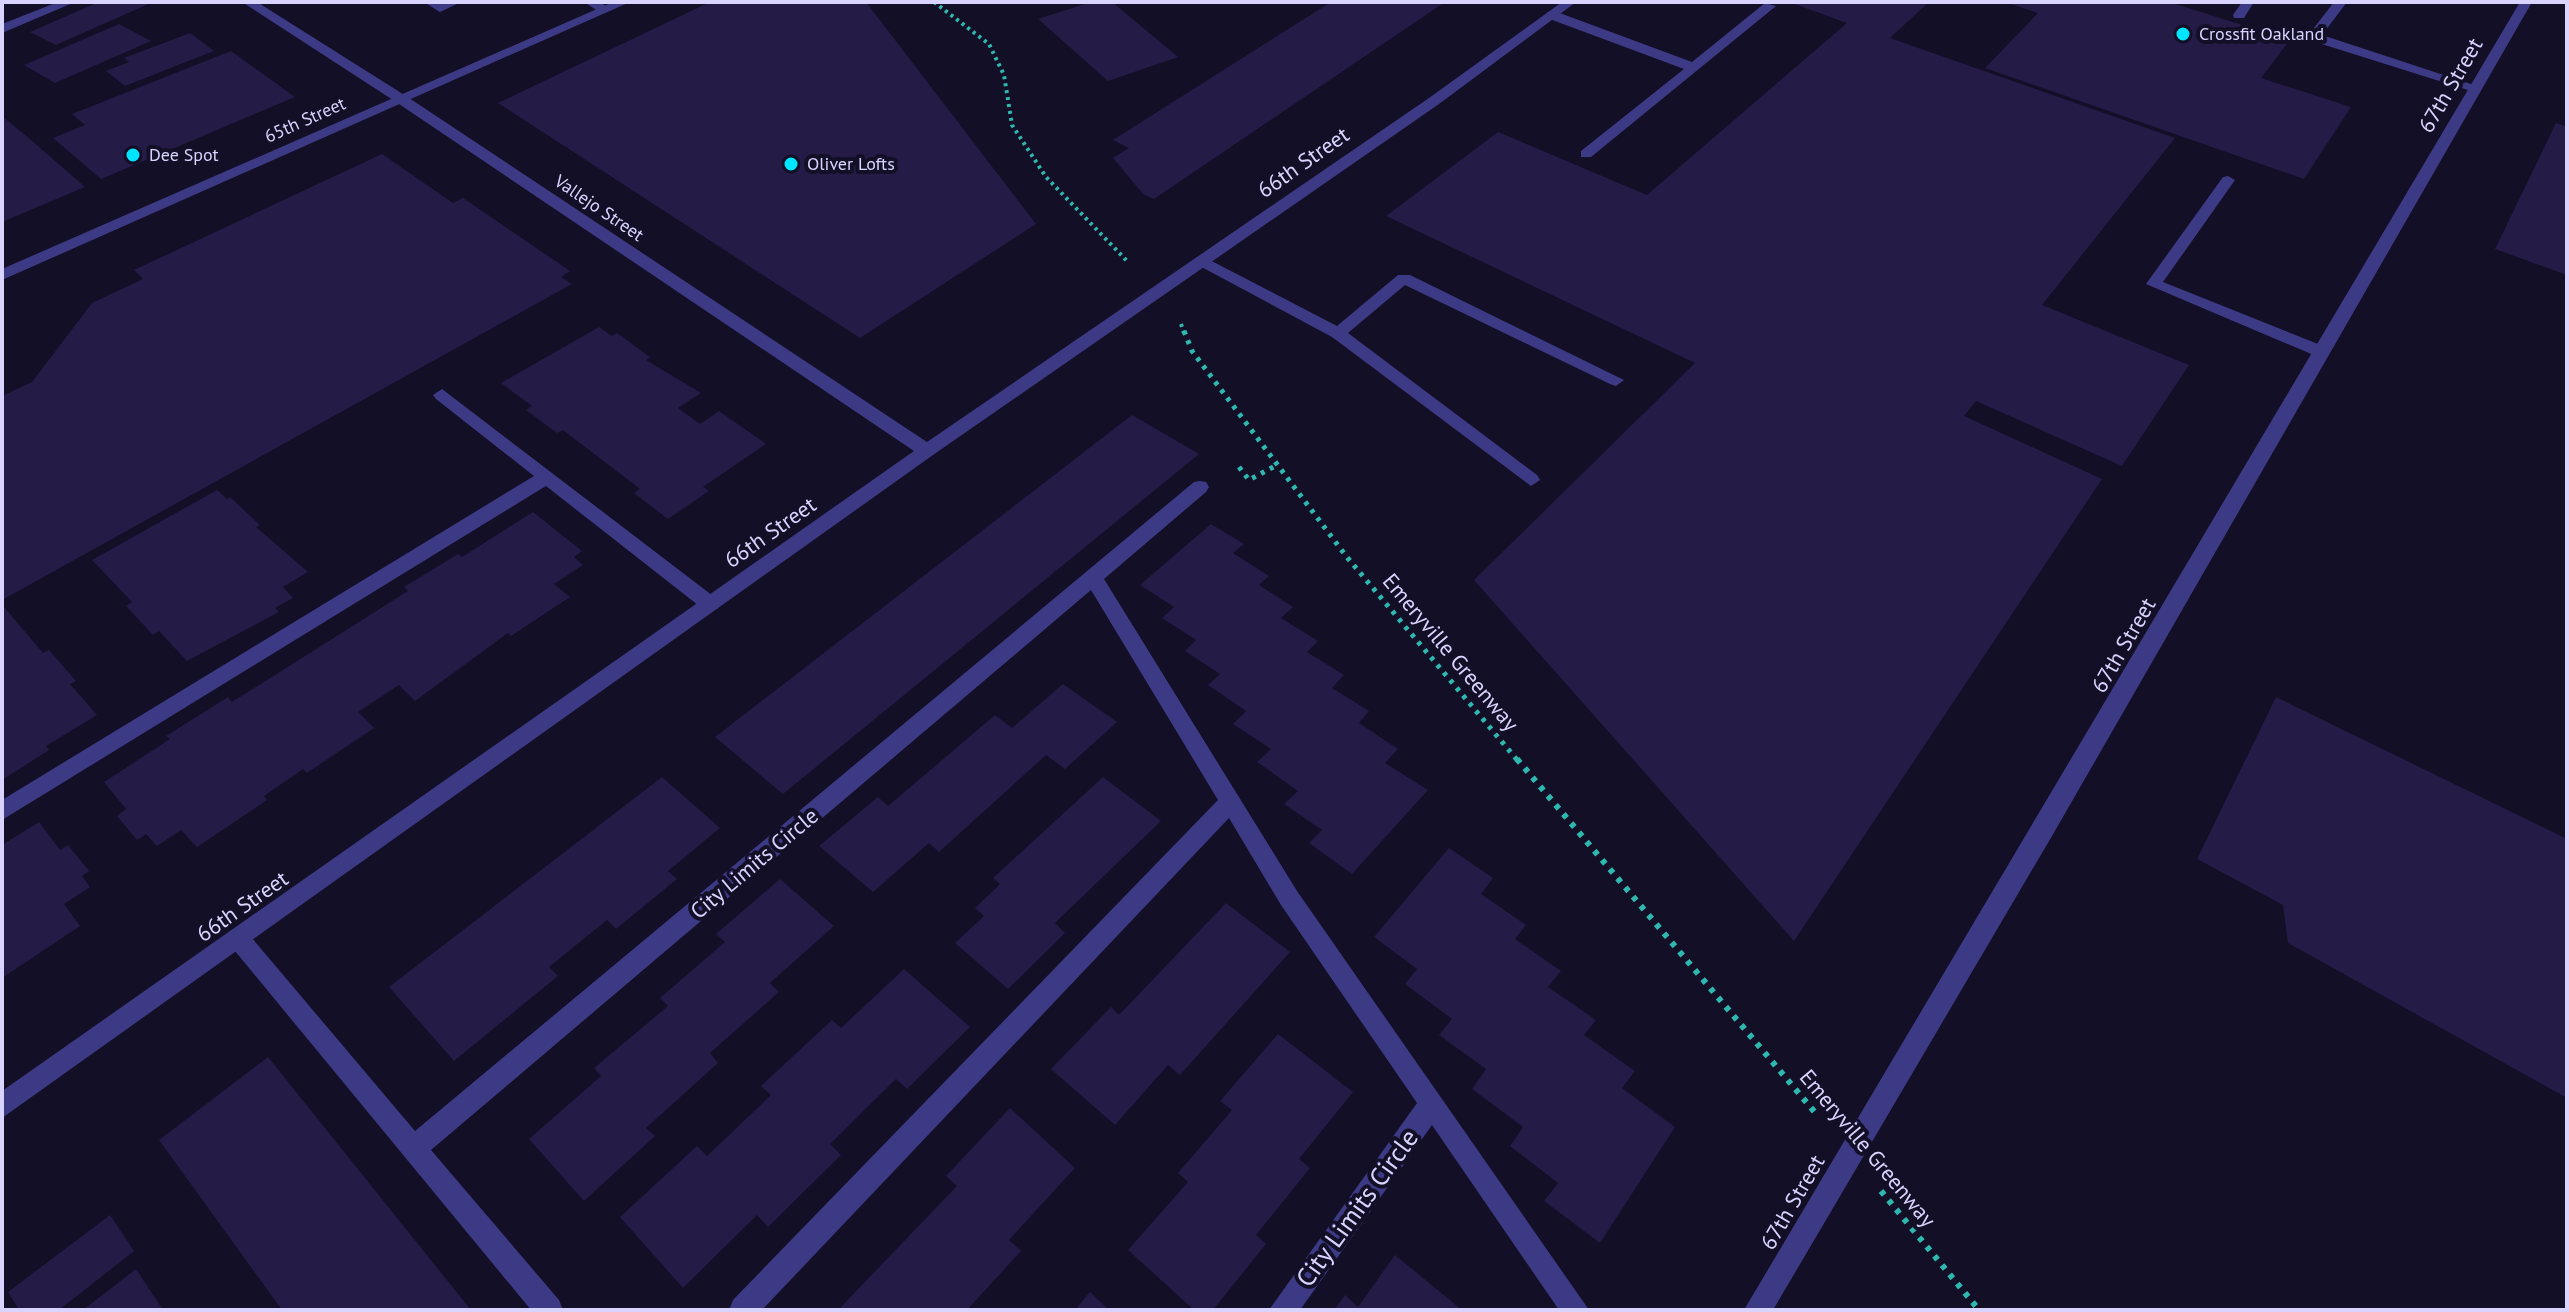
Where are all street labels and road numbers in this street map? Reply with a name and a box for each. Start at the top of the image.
street label: 67th Street [2412,32,2489,137]
street label: 65th Street [261,91,349,148]
street label: 66th Street [1252,120,1355,204]
street label: Vallejo Street [549,169,648,246]
street label: 66th Street [719,490,822,574]
street label: Emeryville Greenway [1377,567,1526,737]
street label: 67th Street [2085,592,2162,697]
street label: City Limits Circle [684,801,824,925]
street label: 66th Street [191,864,294,948]
street label: Emeryville Greenway [1794,1063,1943,1233]
street label: City Limits Circle [1288,1122,1425,1293]
street label: 67th Street [1754,1149,1831,1254]

